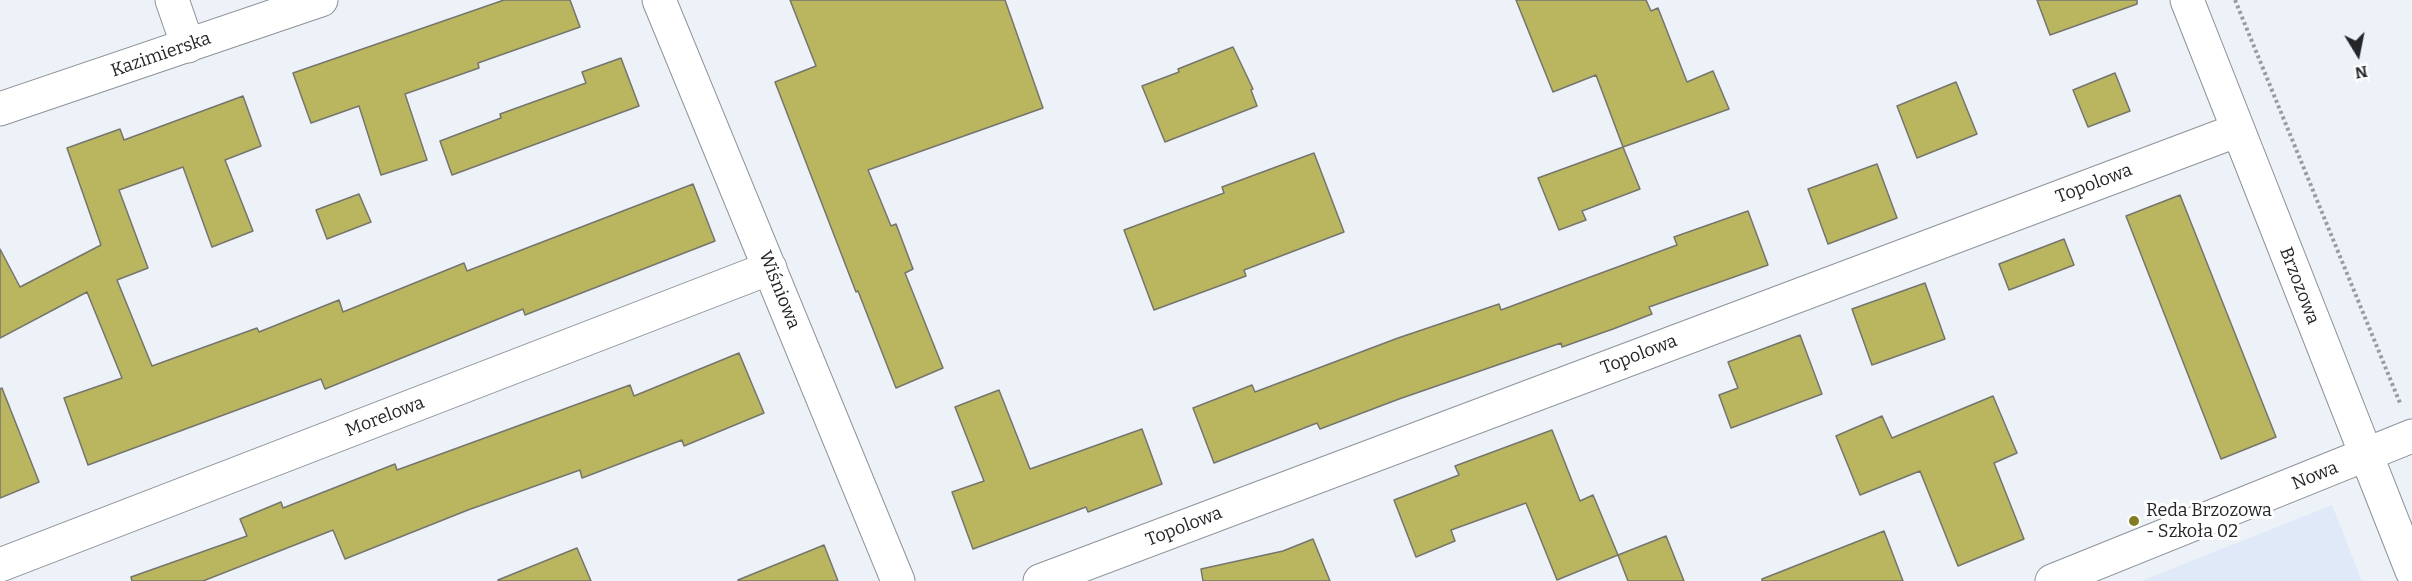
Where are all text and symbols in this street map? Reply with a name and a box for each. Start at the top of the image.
north arrow [2328,24,2388,84]
street label: Kazimierska [108,28,214,82]
text: N [2353,62,2369,83]
street label: Topolowa [2053,160,2135,208]
street label: Brzozowa [2274,244,2324,328]
street label: Wiśniowa [754,248,804,332]
street label: Topolowa [1598,331,1680,379]
street label: Morelowa [343,392,427,442]
street label: Nowa [2289,457,2341,495]
place label: Reda Brzozowa - Szkoła 02 [2146,500,2272,542]
street label: Topolowa [1143,503,1225,551]
marker: Reda Brzozowa - Szkoła 02 [2127,514,2141,528]

